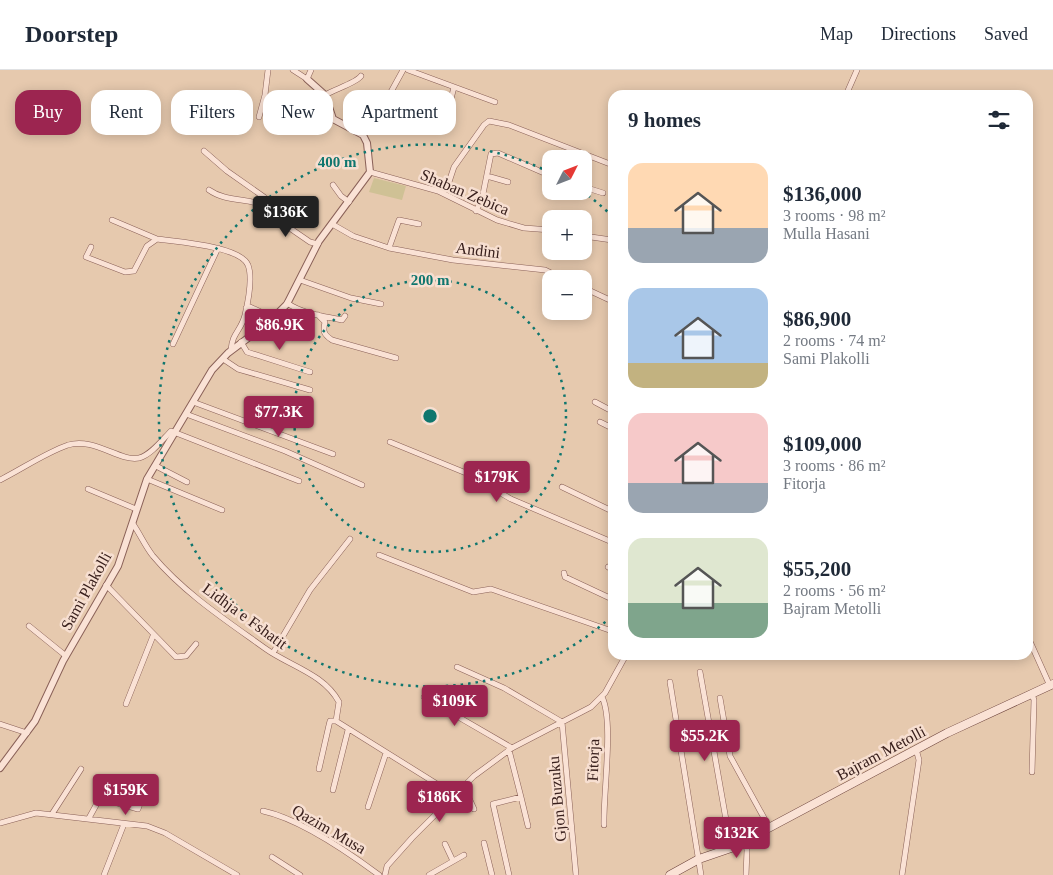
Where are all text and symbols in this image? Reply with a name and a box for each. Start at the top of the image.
text: Doorstep [25,21,118,47]
text: Map [820,24,853,44]
text: Directions [881,24,956,44]
text: Saved [984,24,1028,44]
chip: Buy [15,90,81,135]
chip: Rent [91,90,161,135]
chip: Filters [171,90,253,135]
chip: New [263,90,333,135]
chip: Apartment [343,90,456,135]
icon: filters [985,106,1013,134]
text: 9 homes [628,108,701,132]
north arrow [542,150,592,200]
map controls [542,150,592,320]
text: 400 m [318,154,357,170]
street label: Shaban Zebica [418,166,512,218]
text: $136,000 [783,182,862,206]
icon: home [668,183,728,243]
pin: $136K [251,196,321,238]
text: $136K [264,203,308,220]
text: 3 rooms · 98 m² [783,207,886,224]
button: + [542,210,592,260]
text: Mulla Hasani [783,225,870,242]
street label: Andini [455,239,502,261]
button: − [542,270,592,320]
text: 200 m [411,272,450,288]
text: $86,900 [783,307,851,331]
pin: $86.9K [239,308,321,351]
icon: home [668,308,728,368]
text: $86.9K [256,316,304,333]
text: 2 rooms · 74 m² [783,332,886,349]
text: Sami Plakolli [783,350,870,367]
pin: $77.3K [238,396,320,438]
text: $77.3K [255,403,303,420]
centre of rings [421,407,439,425]
text: $109,000 [783,432,862,456]
icon: home [668,433,728,493]
text: 3 rooms · 86 m² [783,457,886,474]
pin: $179K [462,460,532,503]
text: $179K [475,468,519,485]
text: Fitorja [783,475,826,492]
street label: Sami Plakolli [58,548,115,633]
text: $55,200 [783,557,851,581]
icon: home [668,558,728,618]
street label: Lidhja e Fshatit [199,580,291,654]
text: 2 rooms · 56 m² [783,582,886,599]
text: Bajram Metolli [783,600,881,617]
pin: $109K [420,684,490,727]
text: $109K [433,692,477,709]
pin: $55.2K [664,720,746,762]
street label: Bajram Metolli [834,722,929,784]
text: $55.2K [681,727,729,744]
street label: Fitorja [584,738,603,782]
street label: Gjon Buzuku [545,755,570,842]
pin: $159K [91,774,161,816]
pin: $186K [405,780,475,823]
text: $159K [104,781,148,798]
text: $186K [418,788,462,805]
street label: Qazim Musa [289,801,369,857]
pin: $132K [702,816,772,859]
text: $132K [715,824,759,841]

